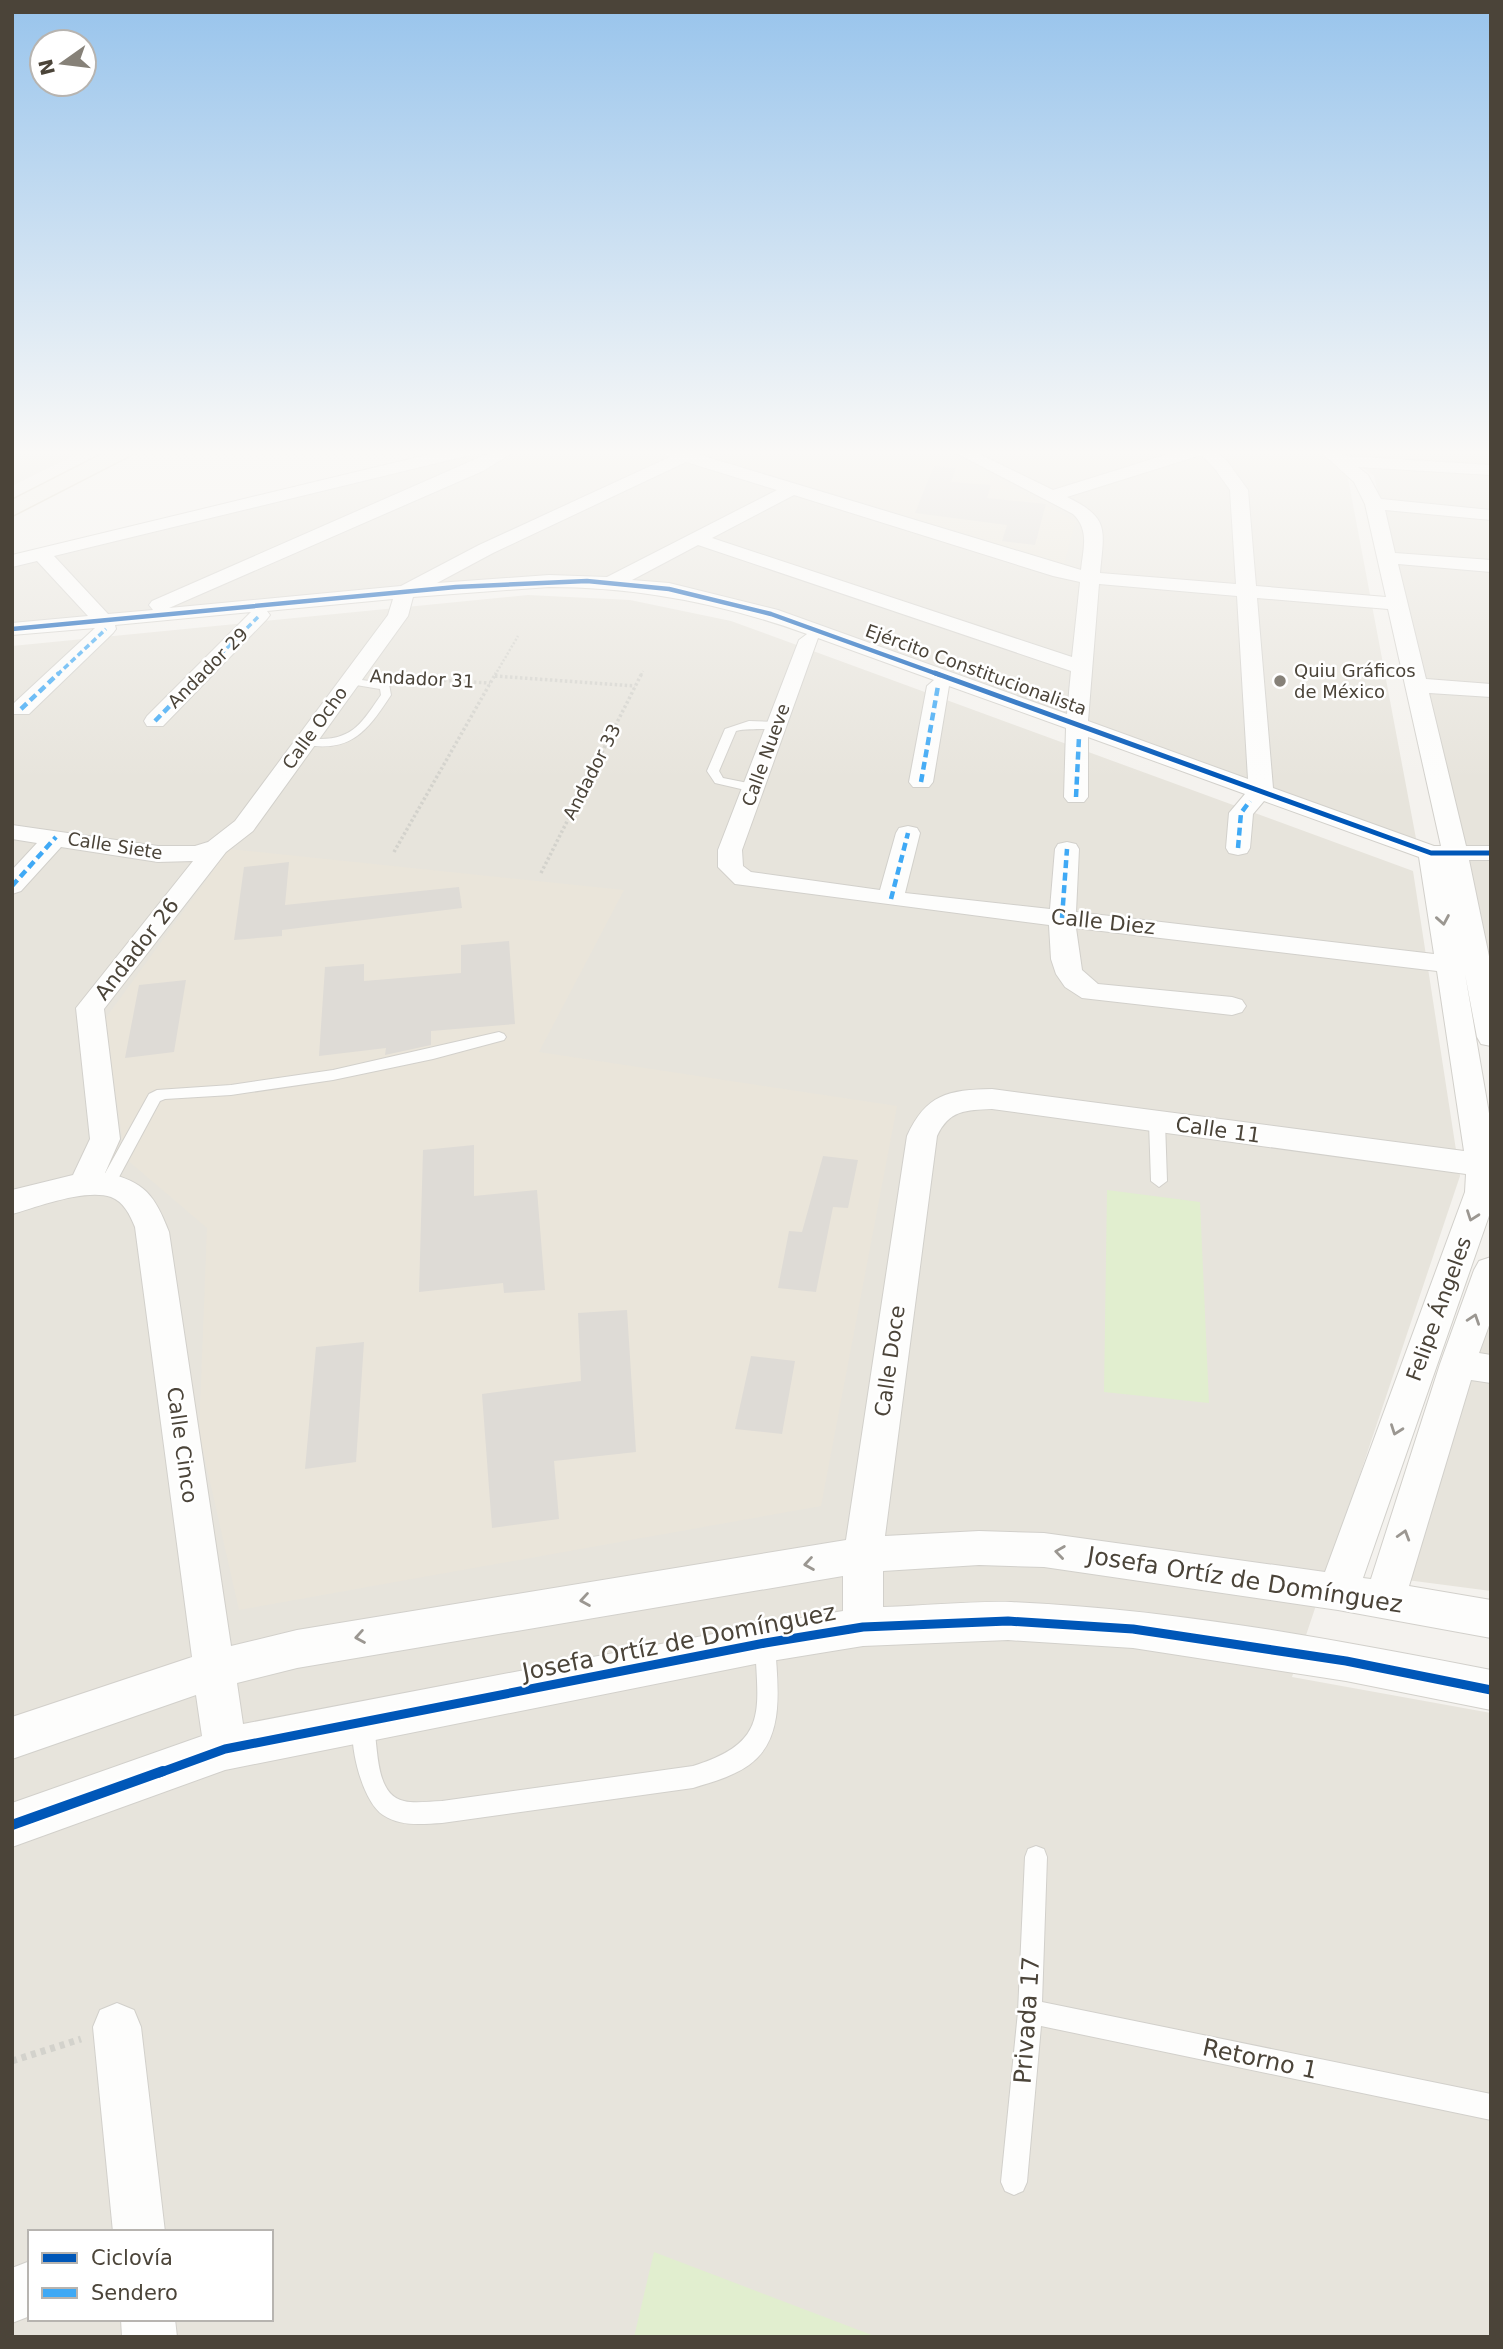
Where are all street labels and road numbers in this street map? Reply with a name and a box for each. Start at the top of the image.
street label: Ejército Constitucionalista [863,620,1090,719]
street label: Andador 29 [163,623,252,712]
street label: Andador 31 [369,665,475,692]
street label: Calle Ocho [278,682,352,773]
street label: Calle Nueve [737,700,794,809]
street label: Andador 33 [558,720,625,823]
street label: Calle Siete [66,828,164,863]
street label: Andador 26 [90,894,184,1004]
street label: Calle Diez [1050,905,1156,939]
street label: Calle 11 [1174,1112,1262,1148]
street label: Felipe Ángeles [1401,1233,1476,1385]
street label: Calle Doce [870,1304,910,1418]
street label: Calle Cinco [162,1385,202,1505]
street label: Josefa Ortíz de Domínguez [1083,1541,1405,1619]
street label: Josefa Ortíz de Domínguez [518,1598,838,1687]
street label: Privada 17 [1009,1955,1045,2085]
street label: Retorno 1 [1200,2033,1320,2085]

